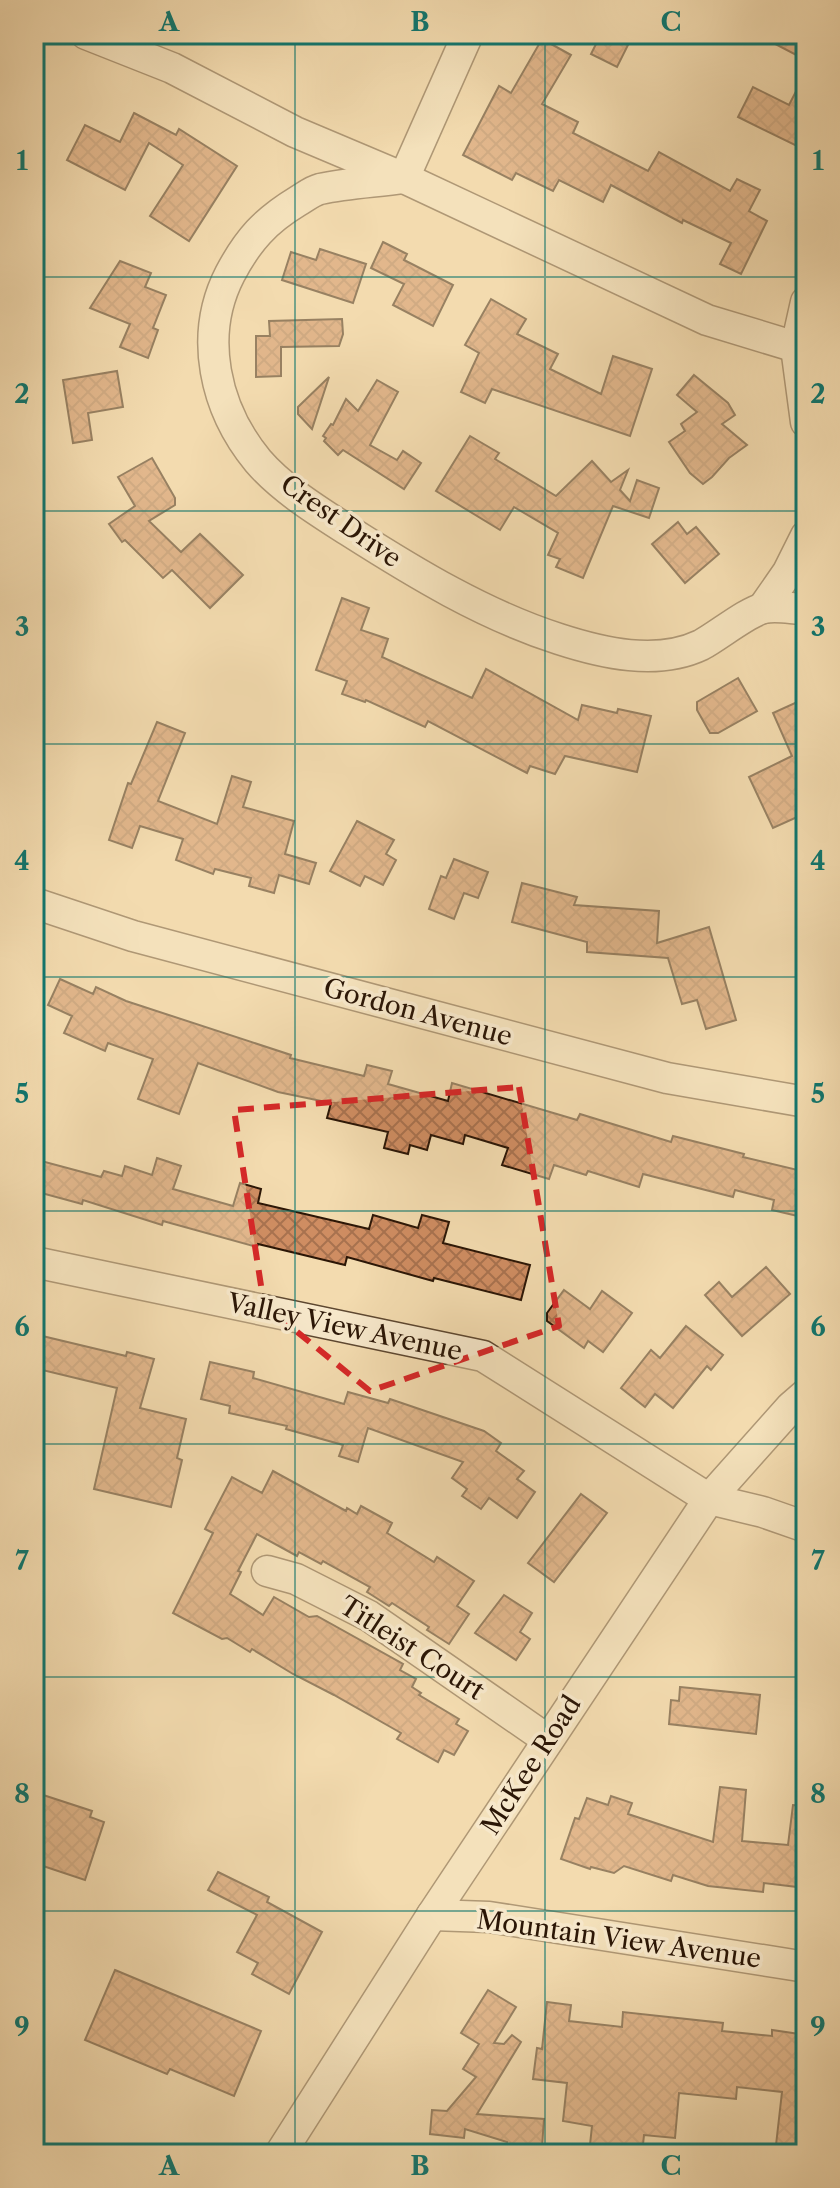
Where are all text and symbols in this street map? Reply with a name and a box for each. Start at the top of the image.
text: A [158,6,180,38]
text: B [410,6,430,38]
text: C [661,6,681,38]
text: 1 [16,145,28,177]
text: 1 [812,145,824,177]
text: 2 [14,378,30,410]
text: 2 [810,378,826,410]
street label: Crest Drive [274,468,408,574]
text: 3 [15,611,29,643]
text: 3 [811,611,825,643]
text: 4 [14,845,30,877]
text: 4 [810,845,826,877]
street label: Gordon Avenue [320,971,516,1053]
text: 5 [15,1078,29,1110]
text: 5 [811,1078,825,1110]
street label: Valley View Avenue [224,1286,465,1367]
text: 6 [14,1311,30,1343]
text: 6 [810,1311,826,1343]
text: 7 [15,1545,29,1577]
text: 7 [811,1545,825,1577]
street label: Titleist Court [334,1589,491,1707]
street label: McKee Road [474,1689,588,1840]
text: 8 [14,1778,30,1810]
text: 8 [810,1778,826,1810]
street label: Mountain View Avenue [475,1903,763,1975]
text: 9 [14,2011,30,2043]
text: 9 [810,2011,826,2043]
text: A [158,2150,180,2182]
text: B [410,2150,430,2182]
text: C [661,2150,681,2182]

